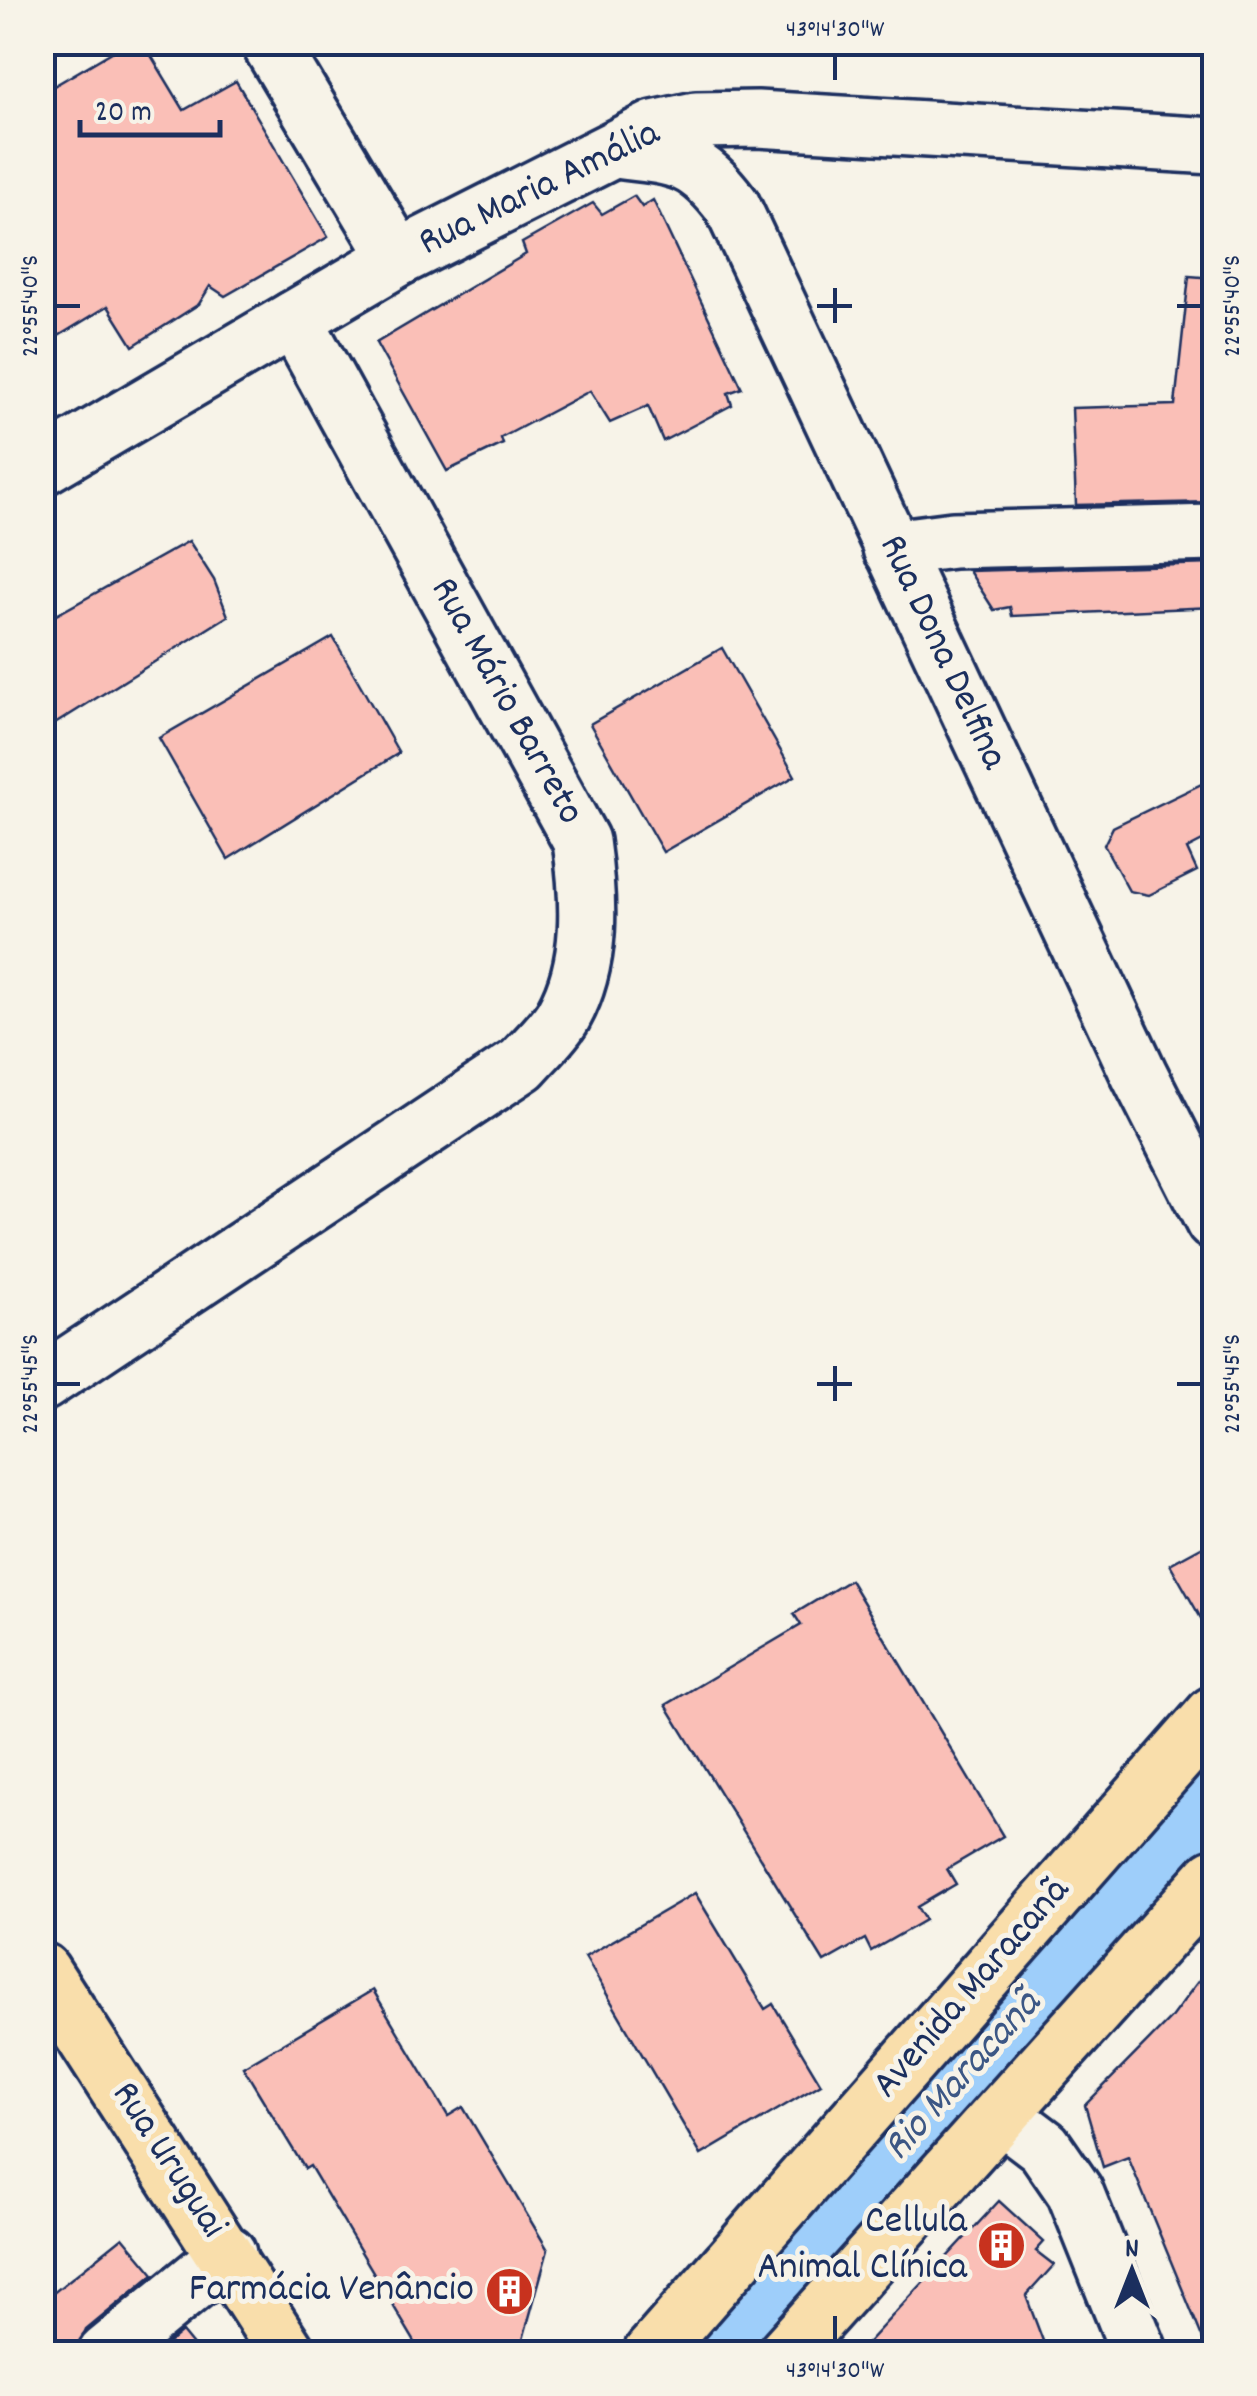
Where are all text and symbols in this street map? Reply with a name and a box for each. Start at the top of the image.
text: 43°14'30"W [786,13,885,49]
scale bar [80,75,220,137]
text: 20 m [95,93,152,136]
street label: Rua Maria Amália [410,106,671,273]
text: 22°55'40"S [14,255,50,357]
text: 22°55'40"S [1216,255,1252,357]
street label: Rua Dona Delfina [862,526,1021,781]
street label: Rua Mário Barreto [413,568,597,836]
text: 22°55'45"S [14,1334,50,1434]
text: 22°55'45"S [1216,1334,1252,1434]
street label: Avenida Maracanã [860,1865,1086,2112]
water label: Rio Maracanã [870,1976,1059,2176]
street label: Rua Uruguai [95,2071,239,2251]
place label: Cellula Animal Clínica [757,2195,968,2298]
building icon: Cellula Animal Clínica [976,2220,1028,2272]
north arrow [1082,2221,1182,2321]
text: N [1125,2231,1139,2271]
place label: Farmácia Venâncio [189,2263,474,2320]
building icon: Farmácia Venâncio [483,2265,535,2317]
text: 43°14'30"W [786,2354,885,2390]

